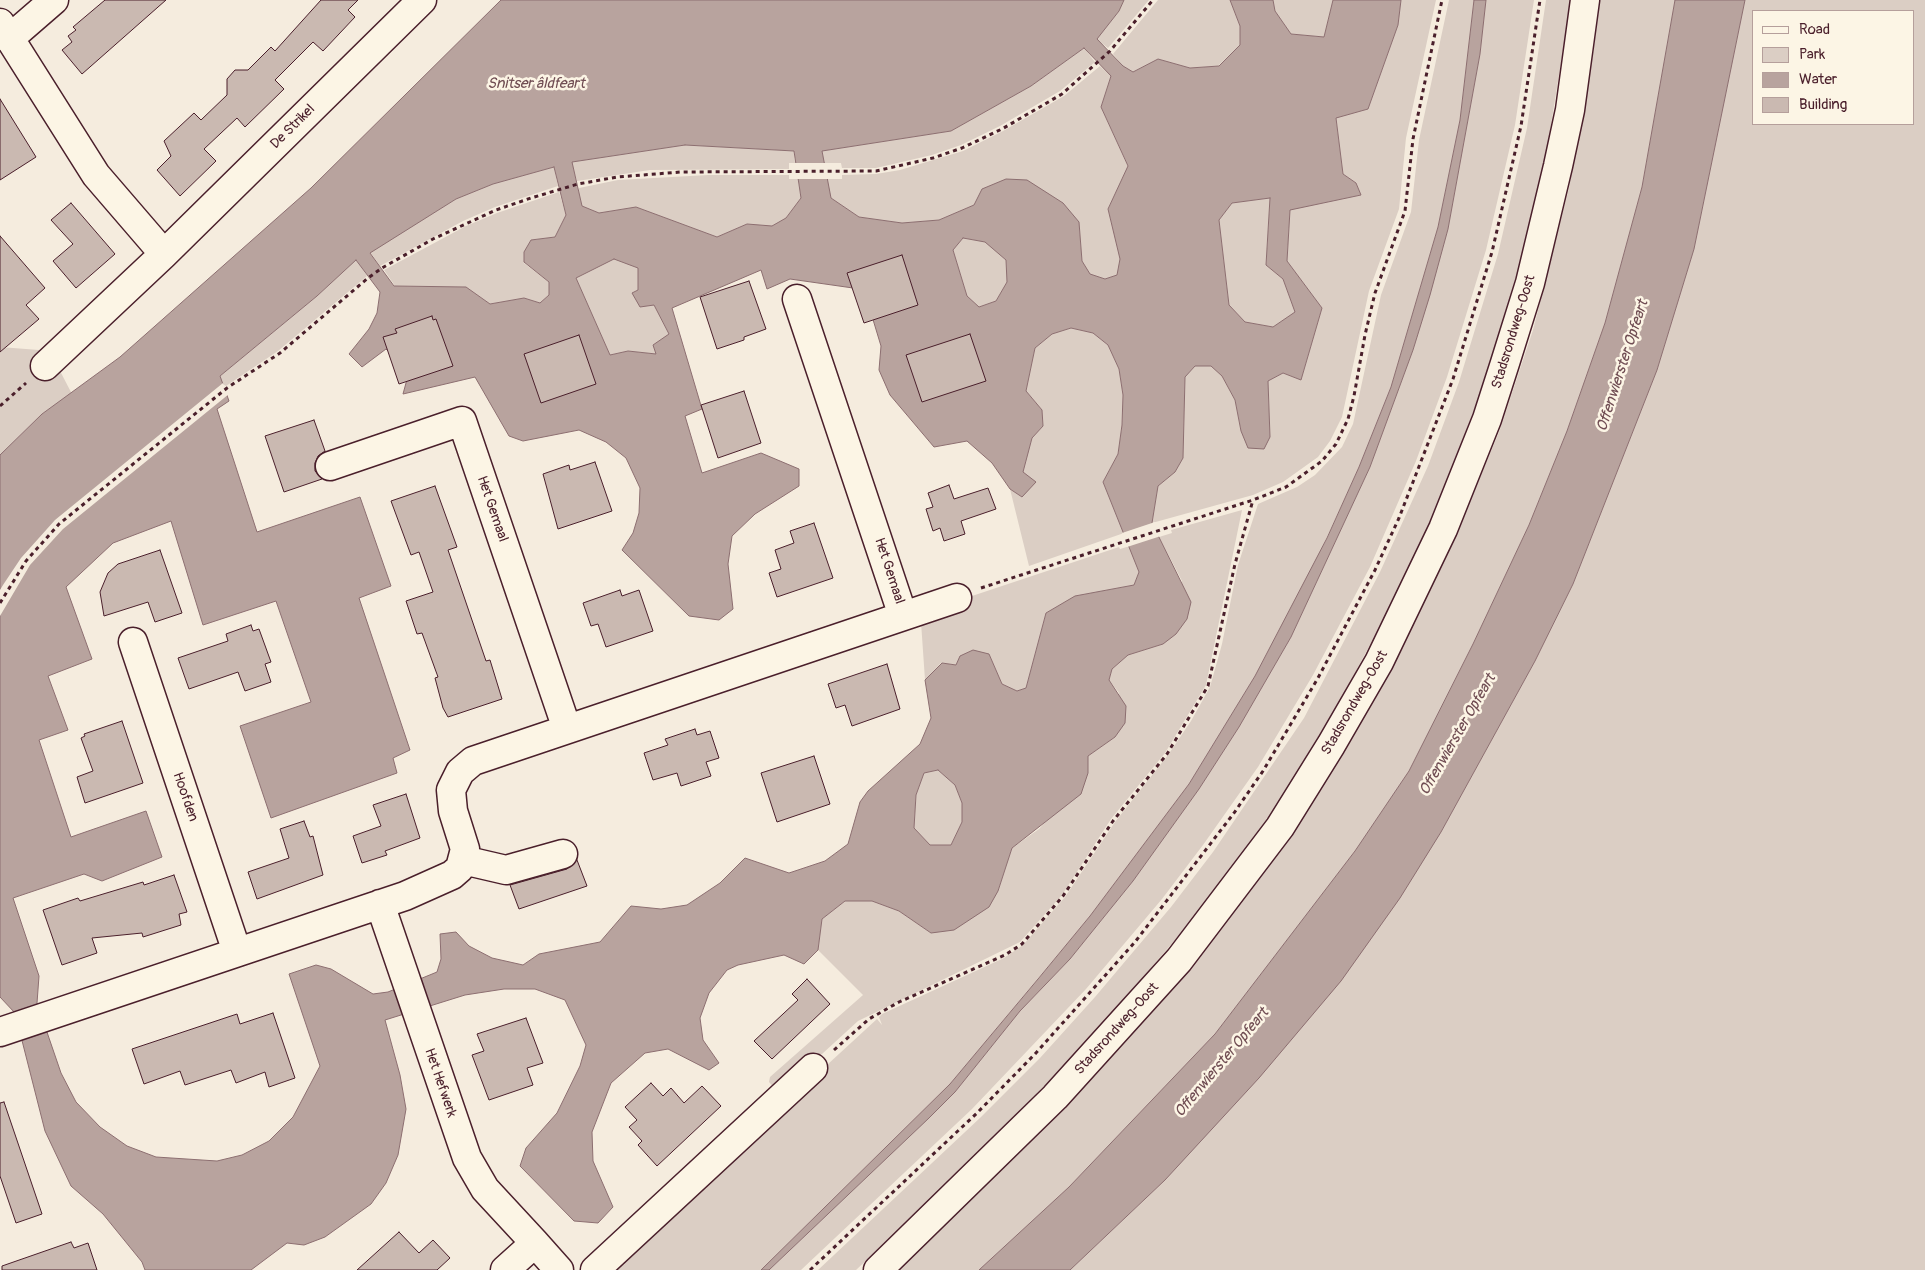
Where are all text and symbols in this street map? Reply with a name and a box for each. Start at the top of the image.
legend [1752,10,1915,125]
text: Road [1799,20,1830,39]
text: Park [1799,45,1825,64]
text: Water [1799,70,1837,89]
water label: Snitser âldfeart [487,75,585,93]
text: Building [1799,95,1847,114]
street label: De Strikel [267,101,319,153]
street label: Stadsrondweg-Oost [1489,273,1539,391]
water label: Offenwierster Opfeart [1593,298,1653,434]
street label: Het Gemaal [473,474,511,544]
street label: Het Gemaal [870,536,908,606]
street label: Stadsrondweg-Oost [1318,648,1392,758]
water label: Offenwierster Opfeart [1416,671,1500,799]
street label: Hoofden [169,770,201,824]
street label: Stadsrondweg-Oost [1071,980,1163,1078]
water label: Offenwierster Opfeart [1171,1005,1273,1121]
street label: Het Hefwerk [420,1046,460,1120]

